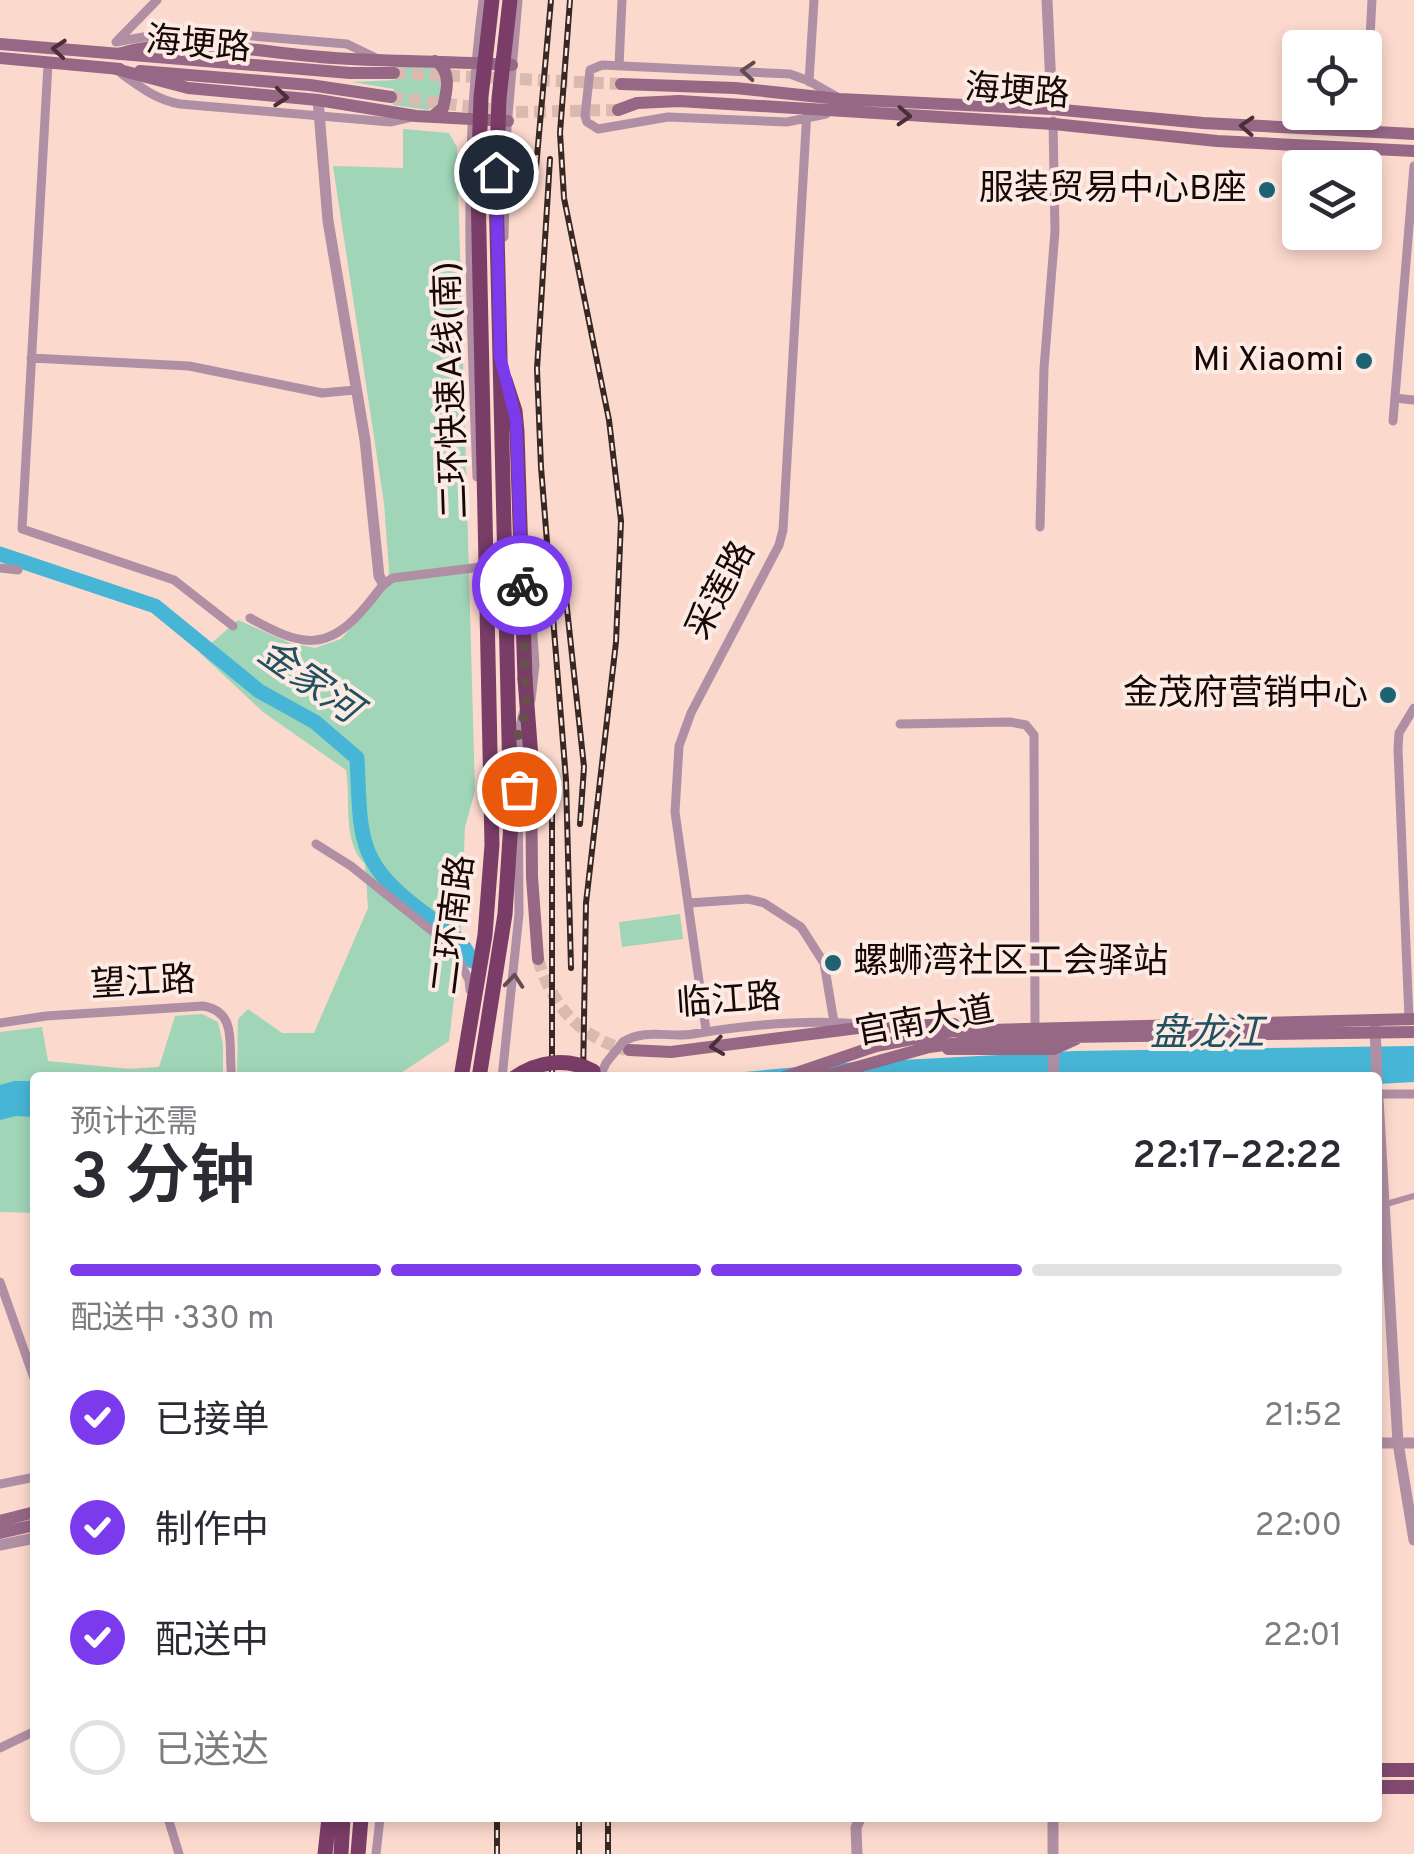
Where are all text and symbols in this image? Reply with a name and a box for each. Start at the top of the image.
street label: 海埂路 [144,20,252,72]
map controls [1282,30,1382,250]
button: locate [1282,30,1382,130]
one-way arrow [51,39,67,61]
one-way arrow [739,61,755,82]
street label: 海埂路 [963,67,1071,119]
one-way arrow [273,85,289,107]
one-way arrow [897,105,913,126]
one-way arrow [1238,116,1254,137]
pin [454,130,539,215]
icon: home [469,145,524,200]
button: layers [1282,150,1382,250]
place label: 服装贸易中心B座 [979,168,1247,212]
marker: 服装贸易中心B座 [1256,179,1278,201]
street label: 二环快速A线(南) [427,260,479,520]
place label: Mi Xiaomi [1193,339,1344,383]
marker: Mi Xiaomi [1353,350,1375,372]
street label: 采莲路 [678,534,766,648]
courier [472,535,572,635]
icon: bike [495,558,550,613]
water label: 金家河 [247,630,374,740]
place label: 金茂府营销中心 [1123,673,1368,717]
marker: 金茂府营销中心 [1377,684,1399,706]
pin [477,747,562,832]
icon: bag [492,762,547,817]
street label: 二环南路 [425,853,485,997]
place label: 螺蛳湾社区工会驿站 [853,941,1168,985]
marker: 螺蛳湾社区工会驿站 [822,952,844,974]
street label: 望江路 [89,959,197,1009]
one-way arrow [502,972,524,988]
street label: 临江路 [675,976,783,1028]
street label: 官南大道 [852,989,998,1057]
water label: 盘龙江 [1150,1011,1268,1060]
one-way arrow [708,1035,725,1056]
text: 预计还需 [70,1104,198,1144]
text: 22:17–22:22 [1132,1133,1342,1182]
text: 3 分钟 [70,1140,255,1222]
text: 配送中 · 330 m [70,1300,274,1340]
icon: check [70,1390,125,1445]
text: 21:52 [1264,1397,1342,1437]
text: 已接单 [155,1398,269,1447]
icon: check [70,1500,125,1555]
text: 22:00 [1255,1507,1342,1547]
text: 制作中 [155,1508,269,1557]
icon: check [70,1610,125,1665]
text: 22:01 [1263,1617,1342,1657]
text: 配送中 [155,1618,269,1667]
text: 已送达 [155,1728,269,1777]

